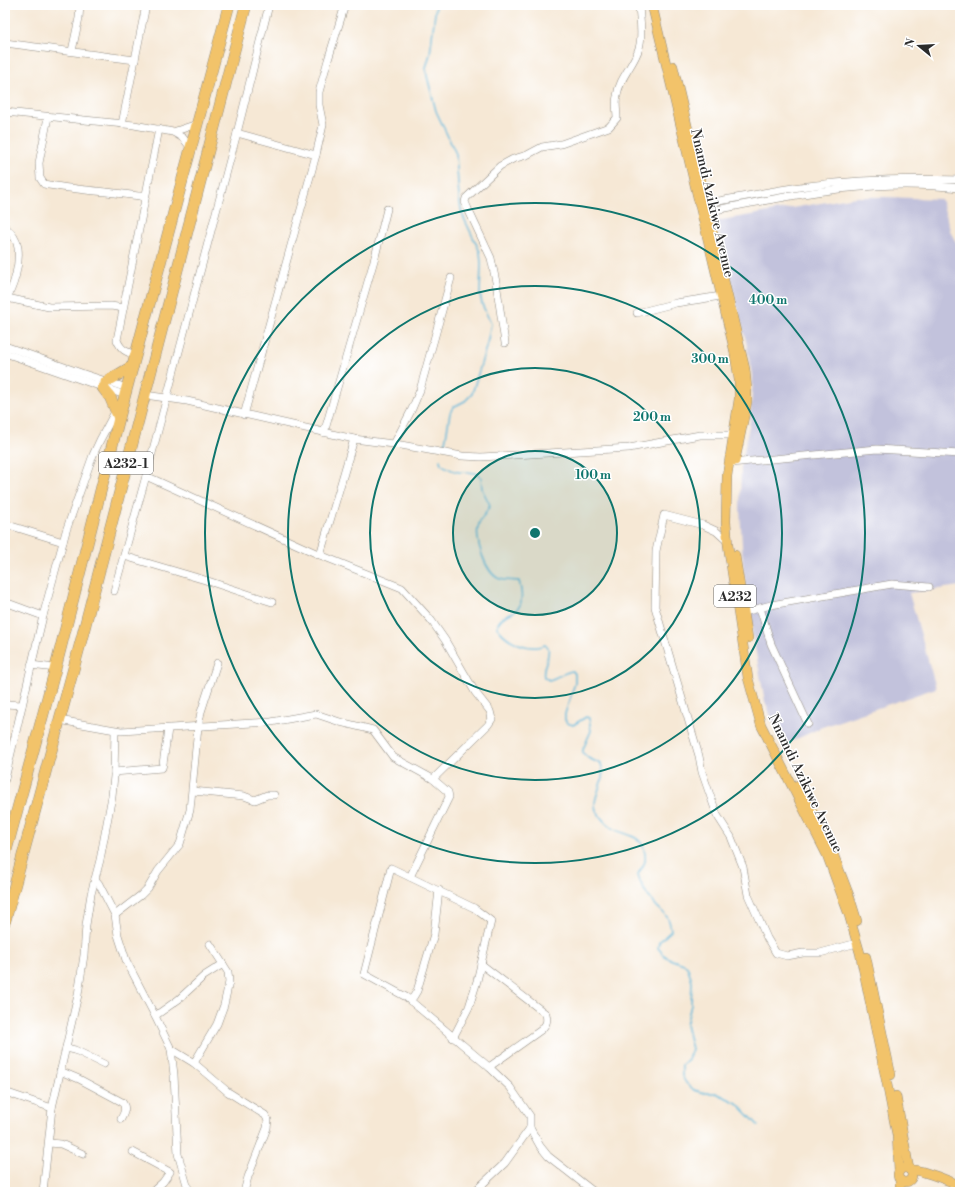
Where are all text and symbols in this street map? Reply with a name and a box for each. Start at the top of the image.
north arrow [899,26,939,66]
text: N [902,37,919,50]
street label: Nnamdi Azikiwe Avenue [686,127,738,279]
text: 400 m [749,293,787,308]
text: 300 m [691,352,729,367]
text: 200 m [633,410,671,425]
road number: A232-1 [99,452,153,474]
text: 100 m [575,468,611,483]
centre of rings [528,526,542,540]
road number: A232 [714,585,756,607]
street label: Nnamdi Azikiwe Avenue [764,711,847,856]

